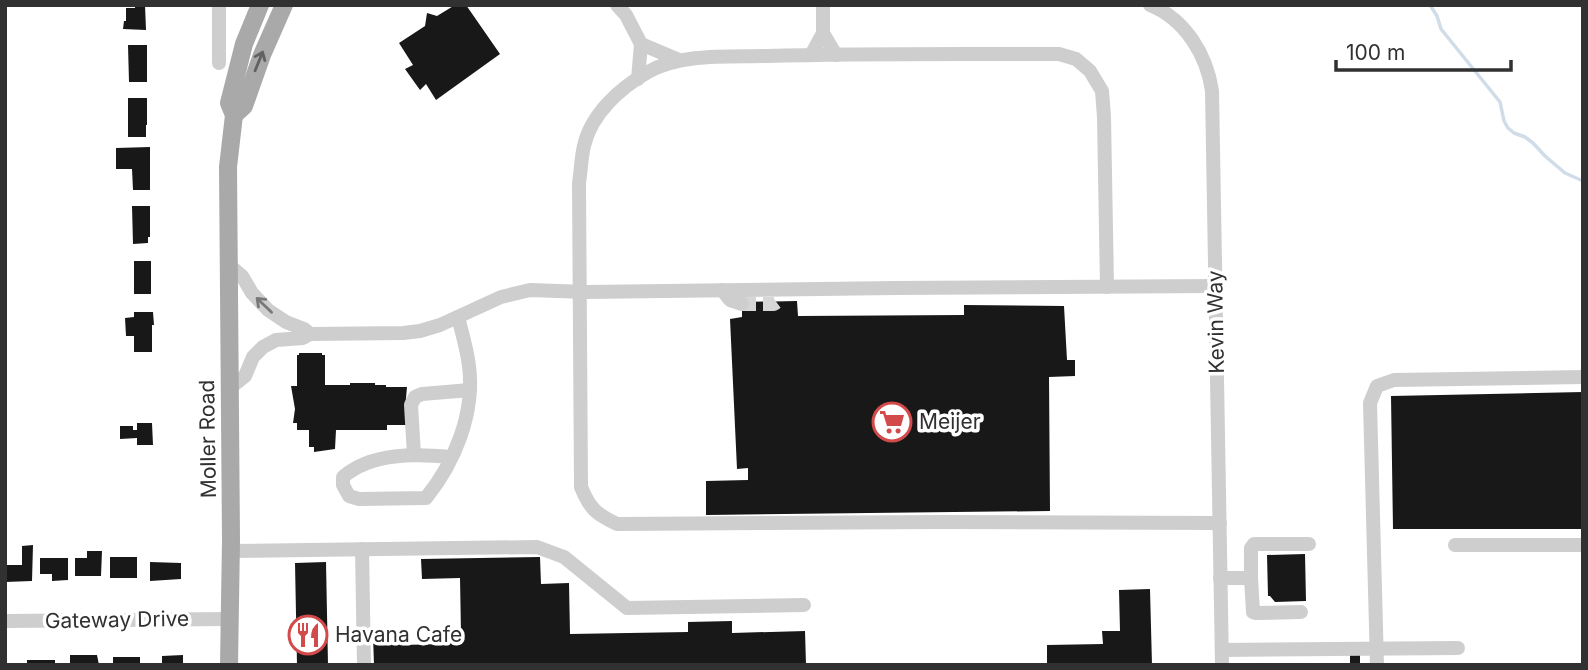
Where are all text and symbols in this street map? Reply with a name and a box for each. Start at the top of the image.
scale bar [1336,28,1511,72]
text: 100 m [1346,40,1405,65]
one-way arrow [254,51,267,72]
street label: Kevin Way [1202,270,1229,374]
one-way arrow [256,297,273,314]
street label: Moller Road [194,380,221,498]
supermarket icon: Meijer [871,401,913,443]
place label: Meijer [919,409,981,434]
street label: Gateway Drive [45,606,189,633]
restaurant icon: Havana Cafe [287,614,329,656]
place label: Havana Cafe [335,622,462,647]

